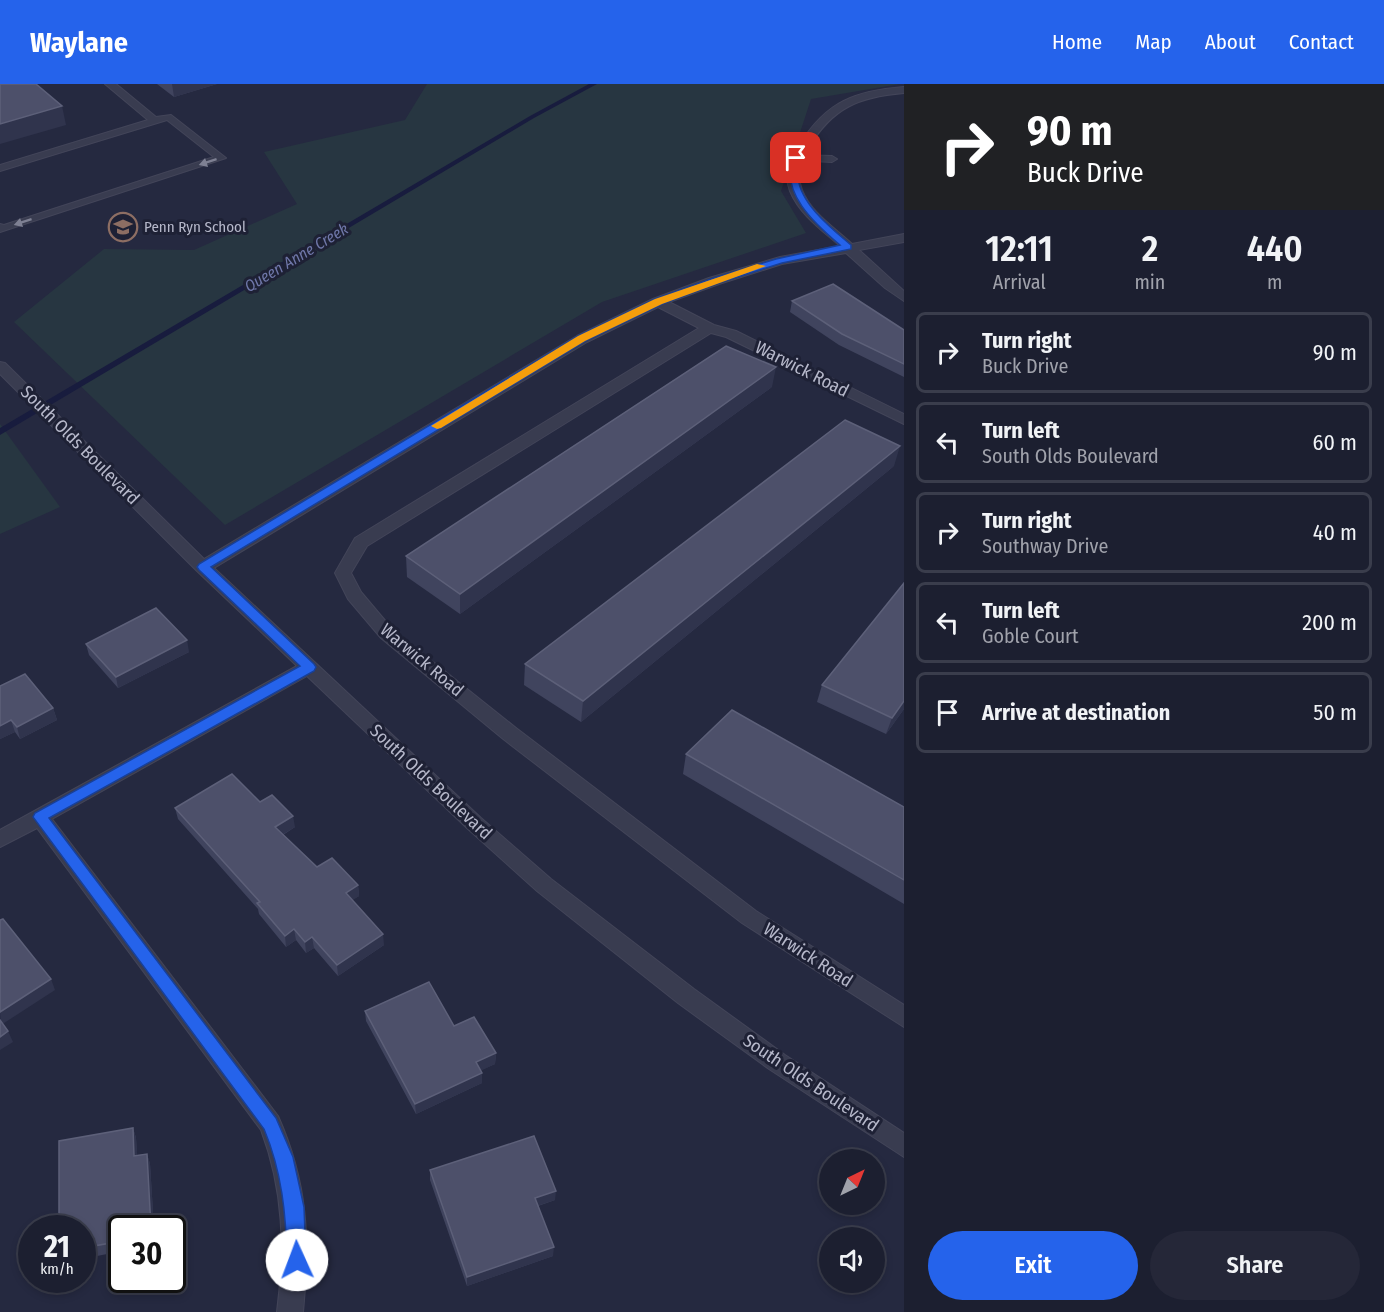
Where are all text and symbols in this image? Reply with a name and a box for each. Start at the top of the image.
text: Waylane [30,26,128,59]
text: Home [1052,29,1102,55]
text: Map [1135,29,1172,55]
text: About [1205,29,1256,55]
text: Contact [1289,29,1354,55]
text: 90 m [1027,106,1112,156]
icon: right [928,108,1006,186]
pin [770,132,821,183]
icon: arrive [779,141,812,174]
one-way arrow [199,157,217,167]
text: Buck Drive [1027,157,1144,189]
school or university icon: Penn Ryn School [107,211,139,243]
one-way arrow [14,218,32,227]
place label: Penn Ryn School [144,218,246,236]
water label: Queen Anne Creek [241,219,352,296]
text: 12:11 [985,227,1053,271]
text: 2 [1142,227,1158,271]
text: 440 [1247,227,1303,271]
text: Arrival [993,270,1046,294]
text: min [1134,270,1165,294]
text: m [1267,270,1282,294]
text: Turn right [982,327,1071,354]
street label: Warwick Road [752,336,852,402]
icon: right [931,336,964,369]
text: 90 m [1313,339,1357,366]
text: Buck Drive [982,354,1068,378]
street label: South Olds Boulevard [16,381,144,509]
text: Turn left [982,417,1060,444]
icon: left [931,426,964,459]
text: 60 m [1313,429,1357,456]
text: South Olds Boulevard [982,444,1159,468]
text: Turn right [982,507,1071,534]
icon: right [931,516,964,549]
text: 40 m [1313,519,1357,546]
text: Southway Drive [982,534,1108,558]
text: Turn left [982,597,1060,624]
icon: left [931,606,964,639]
text: 200 m [1302,609,1357,636]
street label: Warwick Road [376,619,468,701]
text: Goble Court [982,624,1079,648]
icon: arrive [931,696,964,729]
text: Arrive at destination [982,699,1170,726]
text: 50 m [1313,699,1357,726]
street label: South Olds Boulevard [365,720,497,844]
street label: Warwick Road [759,918,857,992]
street label: South Olds Boulevard [739,1029,883,1137]
north arrow [819,1149,885,1215]
map controls [819,1149,885,1293]
speed limit sign: 30 [108,1215,186,1293]
button: sound [819,1227,885,1293]
position arrow [265,1228,329,1292]
text: 21 [44,1229,70,1265]
button: Exit [928,1231,1138,1300]
button: Share [1150,1231,1360,1300]
text: km/h [40,1260,74,1278]

